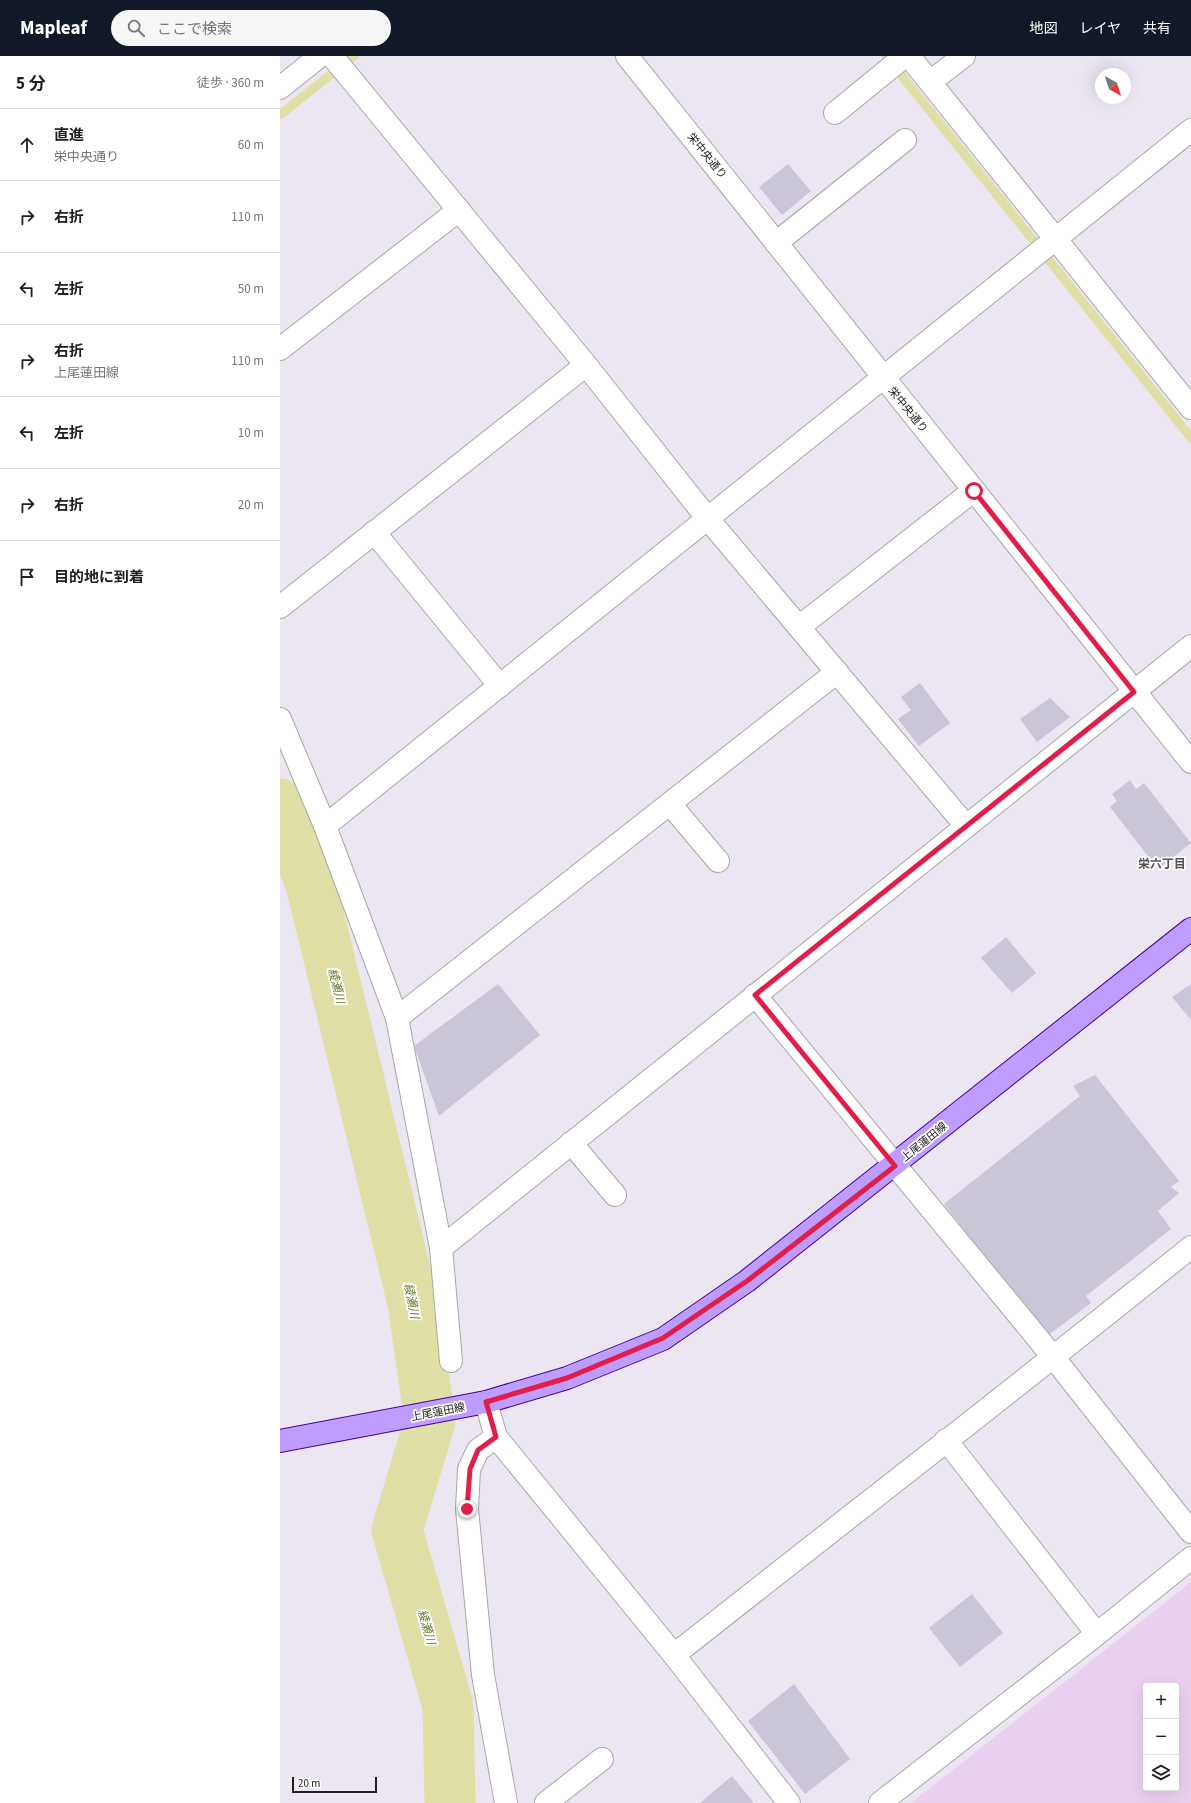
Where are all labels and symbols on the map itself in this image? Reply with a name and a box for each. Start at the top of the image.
north arrow [1095,68,1131,104]
street label: 栄中央通り [684,130,730,182]
street label: 栄中央通り [885,384,931,436]
route start [965,482,983,500]
district label: 栄六丁目 [1138,856,1186,873]
water label: 綾瀬川 [323,966,349,1007]
street label: 上尾蓮田線 [898,1119,950,1165]
water label: 綾瀬川 [399,1282,423,1322]
street label: 上尾蓮田線 [410,1399,466,1425]
route end [458,1500,476,1518]
water label: 綾瀬川 [413,1607,440,1649]
scale bar [292,1775,377,1794]

